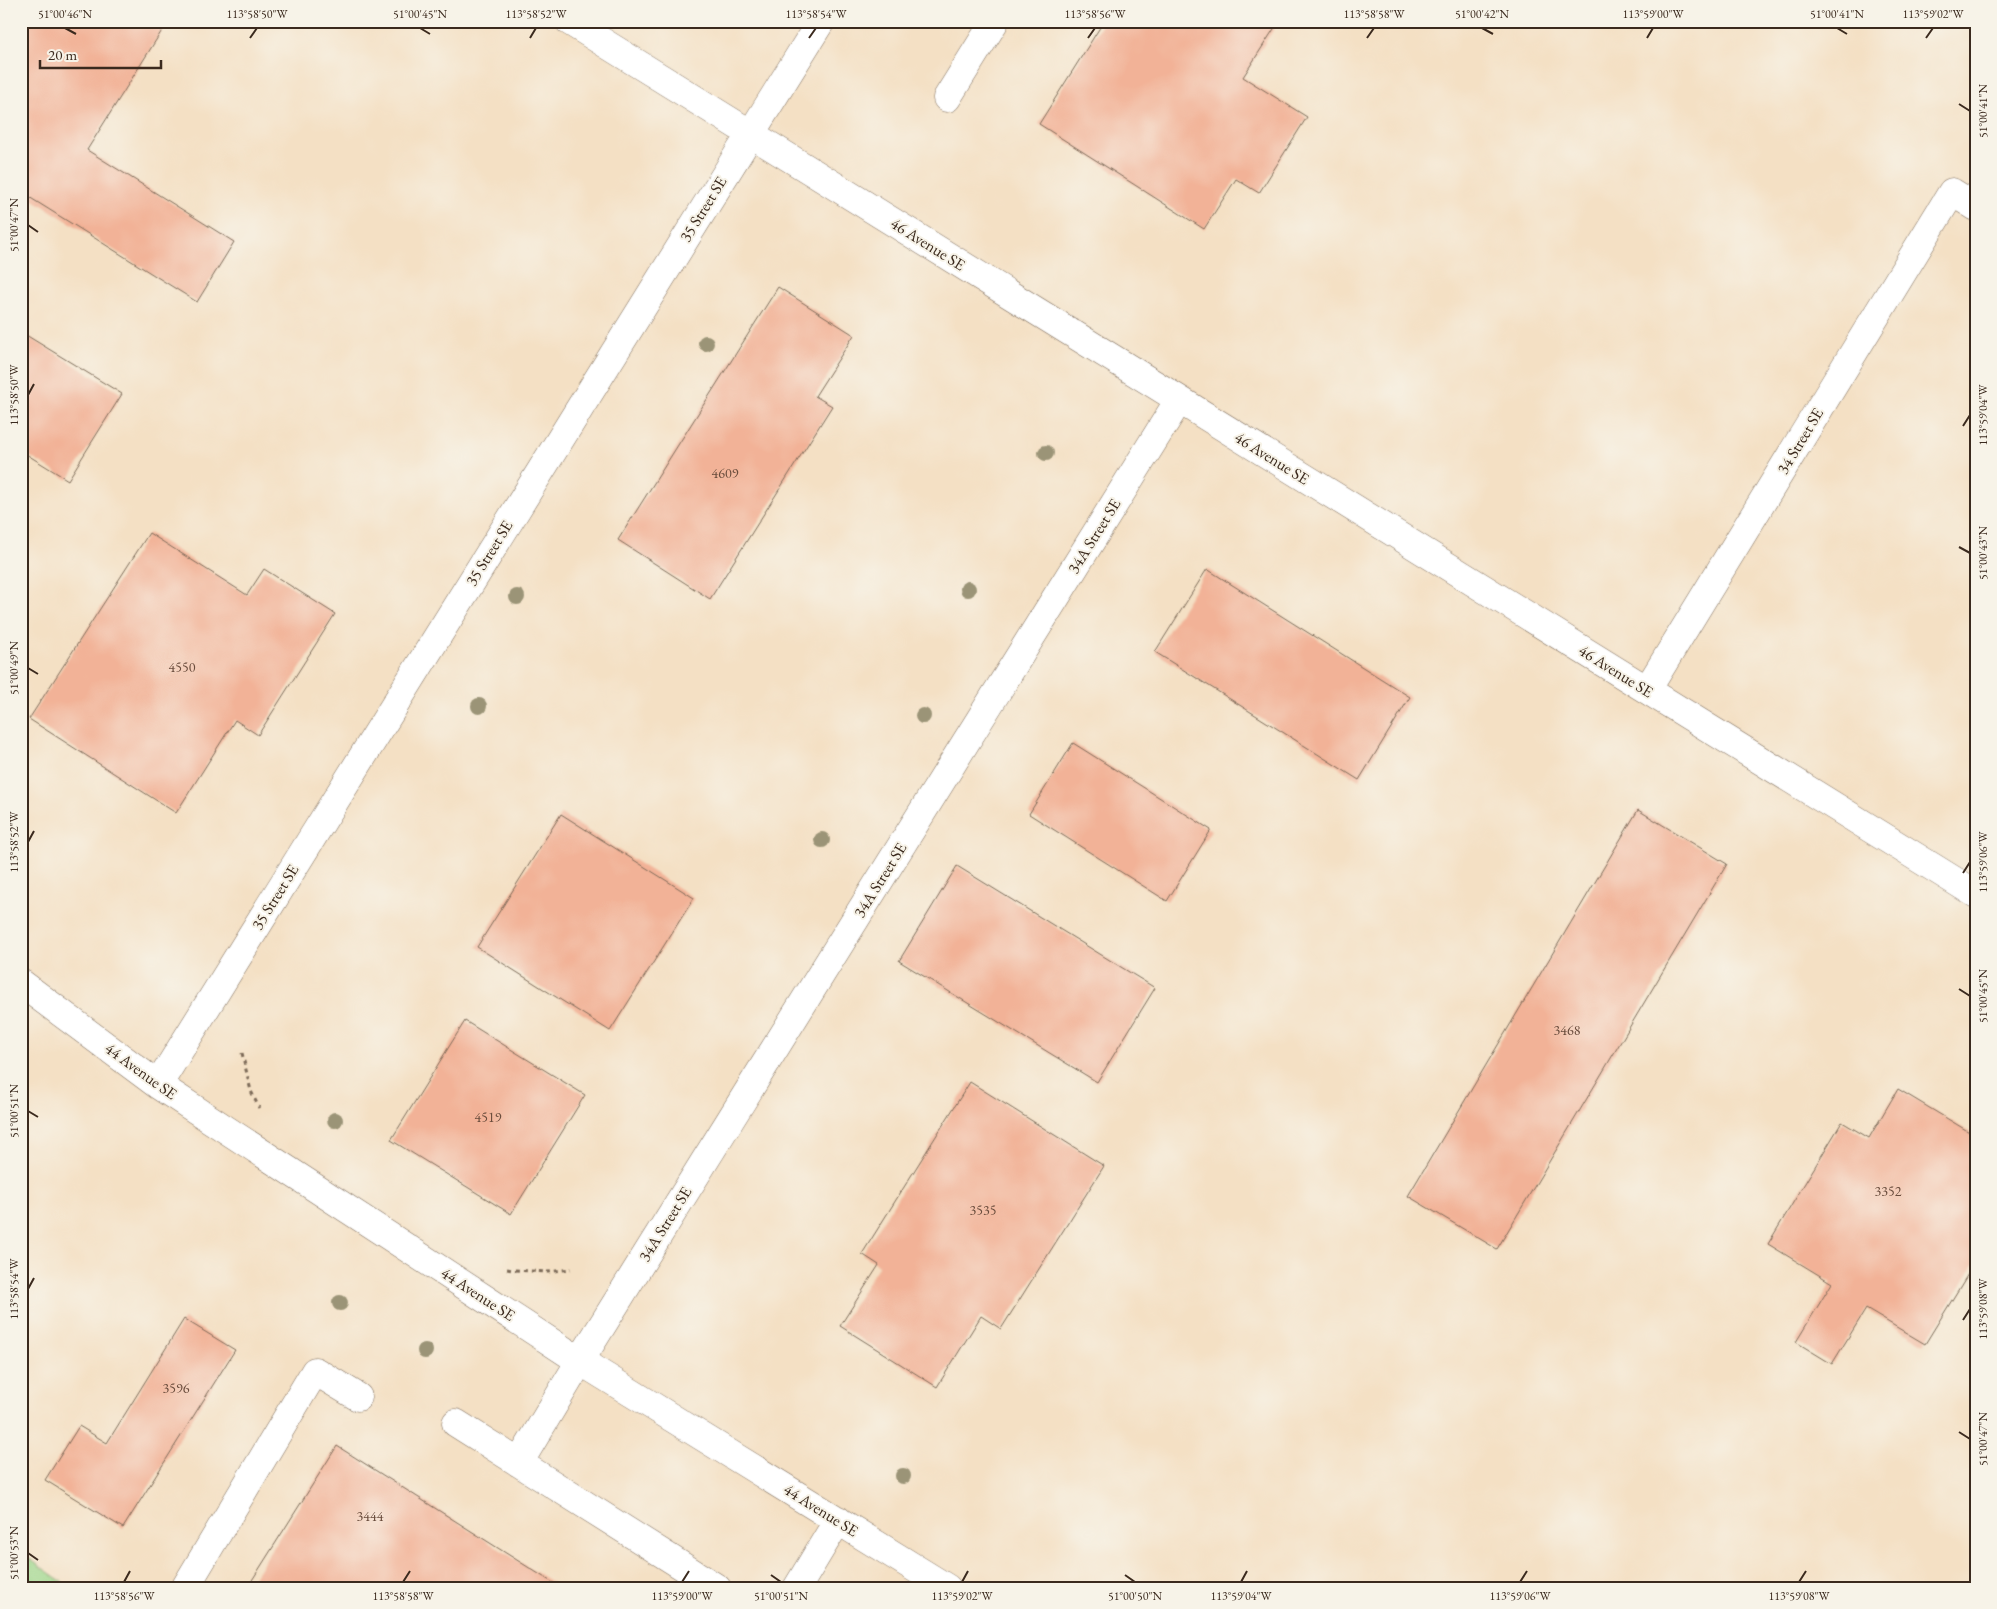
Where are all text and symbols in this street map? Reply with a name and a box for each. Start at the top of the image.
text: 51°00'46"N [38,6,92,22]
text: 113°58'50"W [226,6,289,22]
text: 51°00'45"N [393,6,447,22]
text: 113°58'52"W [505,6,568,22]
text: 113°58'54"W [785,6,848,22]
text: 113°58'56"W [1064,6,1127,22]
text: 113°58'58"W [1343,6,1406,22]
text: 51°00'42"N [1455,6,1509,22]
text: 113°59'00"W [1622,6,1685,22]
text: 51°00'41"N [1810,6,1864,22]
text: 113°59'02"W [1902,6,1965,22]
scale bar [40,38,161,70]
text: 20 m [48,45,77,64]
text: 51°00'41"N [1975,84,1991,138]
street label: 35 Street SE [675,172,731,246]
text: 51°00'47"N [6,198,22,252]
street label: 46 Avenue SE [887,213,969,275]
text: 113°58'50"W [6,363,22,426]
text: 113°59'04"W [1975,383,1991,446]
street label: 34 Street SE [1772,404,1828,478]
street label: 46 Avenue SE [1231,427,1313,489]
house number: 4609 [712,464,739,482]
street label: 34A Street SE [1063,495,1125,577]
street label: 35 Street SE [461,516,517,590]
text: 51°00'43"N [1975,526,1991,580]
street label: 46 Avenue SE [1575,640,1657,702]
text: 51°00'49"N [6,641,22,695]
house number: 4550 [169,658,196,676]
text: 113°58'52"W [6,810,22,873]
text: 113°59'06"W [1975,830,1991,893]
street label: 34A Street SE [849,839,911,921]
street label: 35 Street SE [247,860,303,934]
text: 51°00'45"N [1975,969,1991,1023]
house number: 3468 [1554,1021,1581,1039]
street label: 44 Avenue SE [101,1038,181,1104]
text: 51°00'51"N [6,1084,22,1138]
house number: 4519 [475,1108,502,1126]
house number: 3352 [1875,1182,1902,1200]
street label: 34A Street SE [634,1183,696,1265]
house number: 3535 [970,1201,996,1219]
text: 113°58'54"W [6,1257,22,1320]
street label: 44 Avenue SE [437,1262,519,1326]
text: 113°59'08"W [1975,1277,1991,1340]
house number: 3596 [163,1379,190,1397]
text: 51°00'47"N [1975,1412,1991,1466]
street label: 44 Avenue SE [780,1479,862,1541]
house number: 3444 [357,1507,384,1525]
text: 51°00'53"N [6,1526,22,1580]
text: 113°58'56"W [93,1588,156,1604]
text: 113°58'58"W [372,1588,435,1604]
text: 113°59'00"W [651,1588,714,1604]
text: 51°00'51"N [754,1588,808,1604]
text: 113°59'02"W [931,1588,994,1604]
text: 51°00'50"N [1108,1588,1162,1604]
text: 113°59'04"W [1210,1588,1273,1604]
text: 113°59'06"W [1489,1588,1552,1604]
text: 113°59'08"W [1768,1588,1831,1604]

